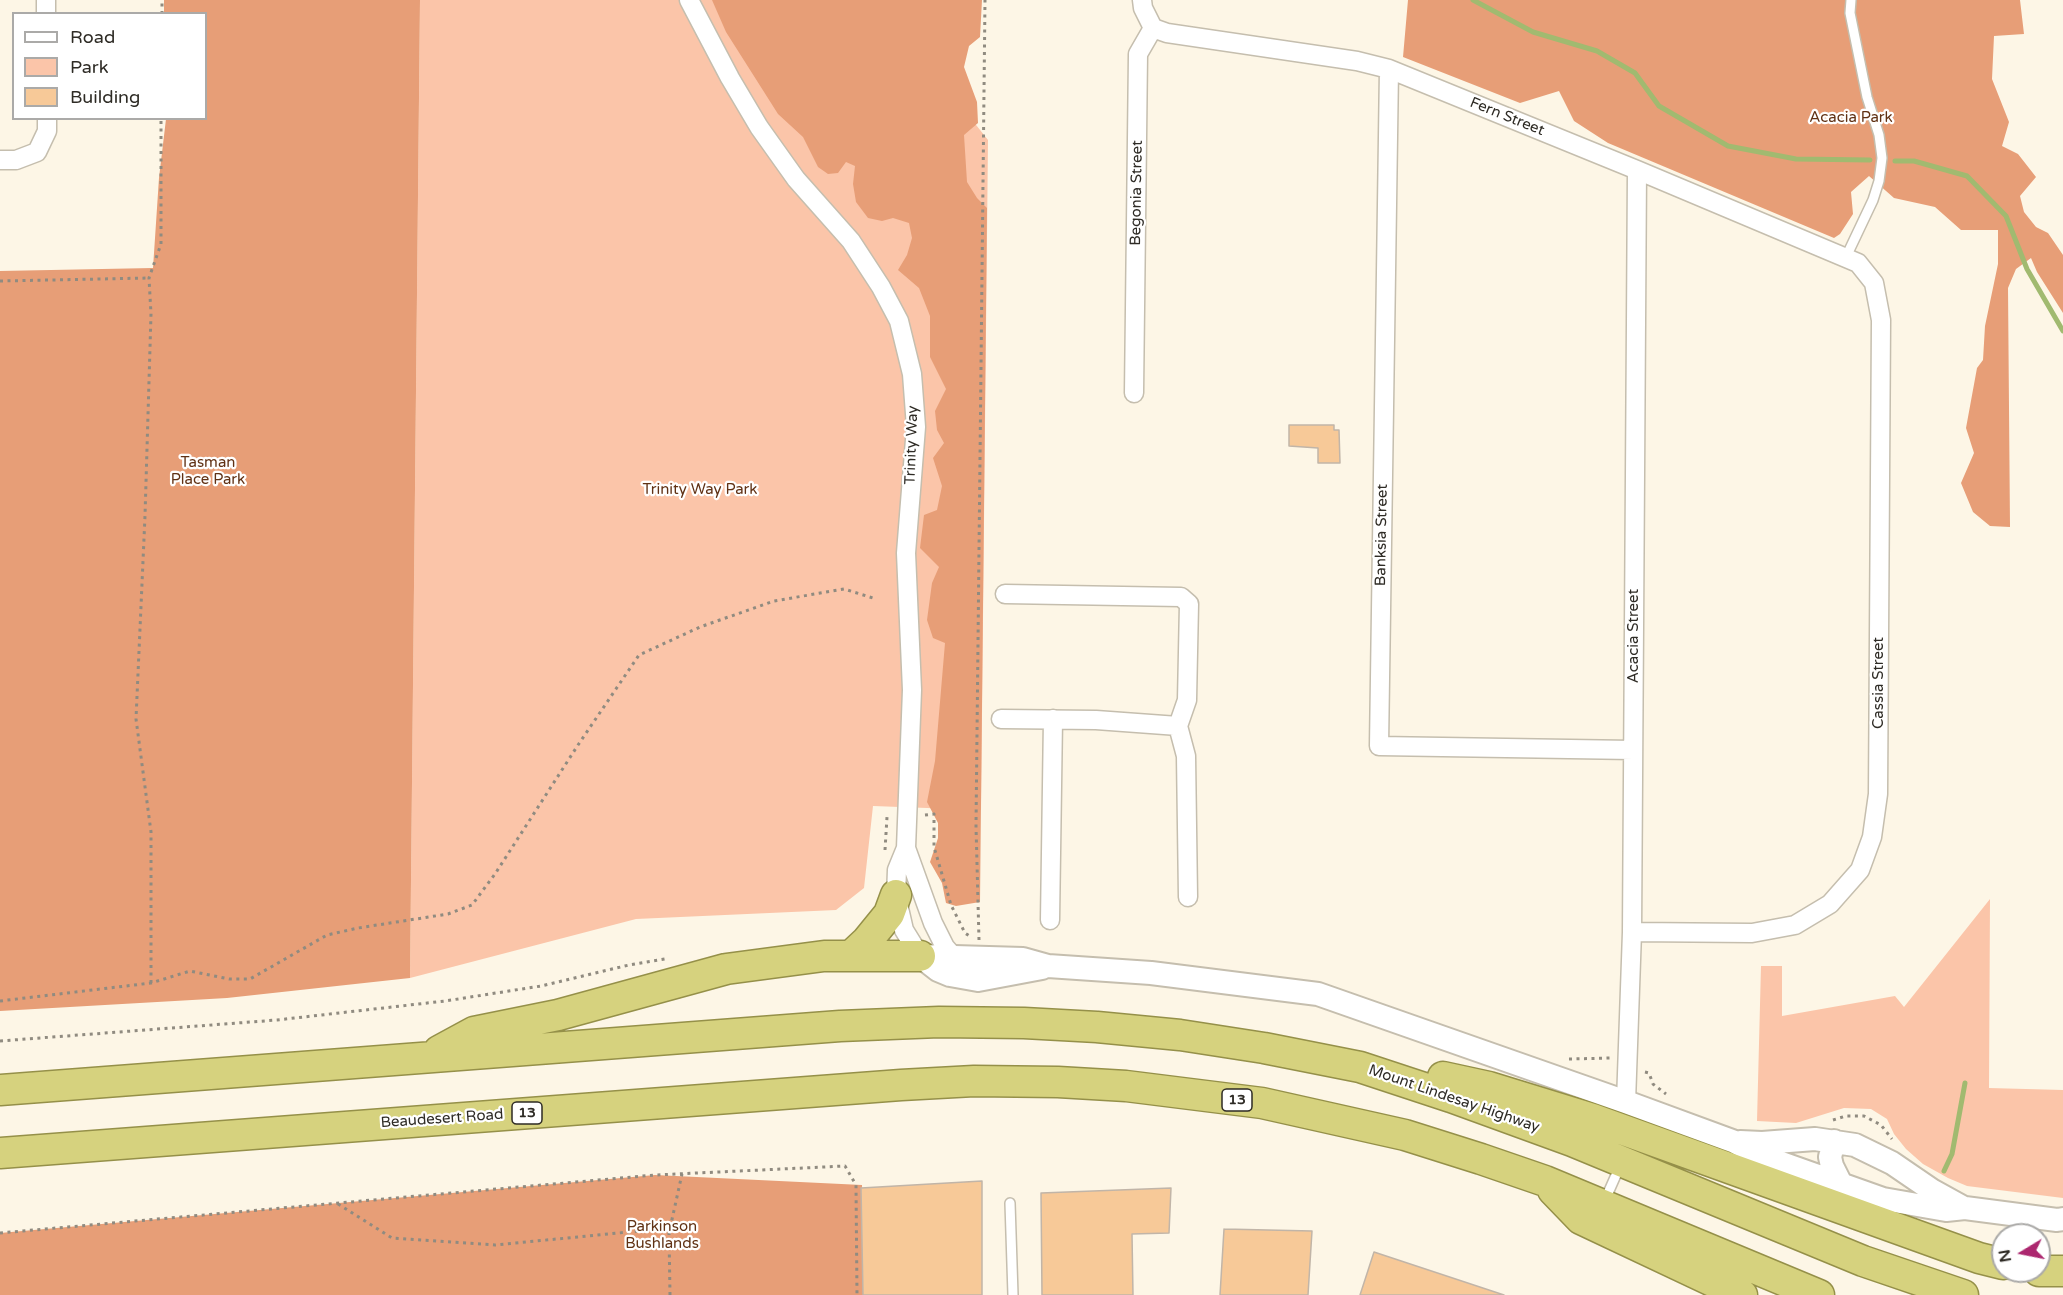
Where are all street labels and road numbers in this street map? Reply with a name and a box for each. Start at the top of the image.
street label: Fern Street [1467,94,1547,140]
street label: Begonia Street [1127,140,1147,246]
street label: Trinity Way [902,405,922,485]
street label: Banksia Street [1372,484,1392,586]
street label: Acacia Street [1625,589,1643,683]
street label: Cassia Street [1870,637,1888,729]
street label: Mount Lindesay Highway [1366,1061,1542,1137]
road number: 13 [1222,1089,1252,1111]
road number: 13 [512,1102,542,1124]
street label: Beaudesert Road [380,1106,504,1132]

